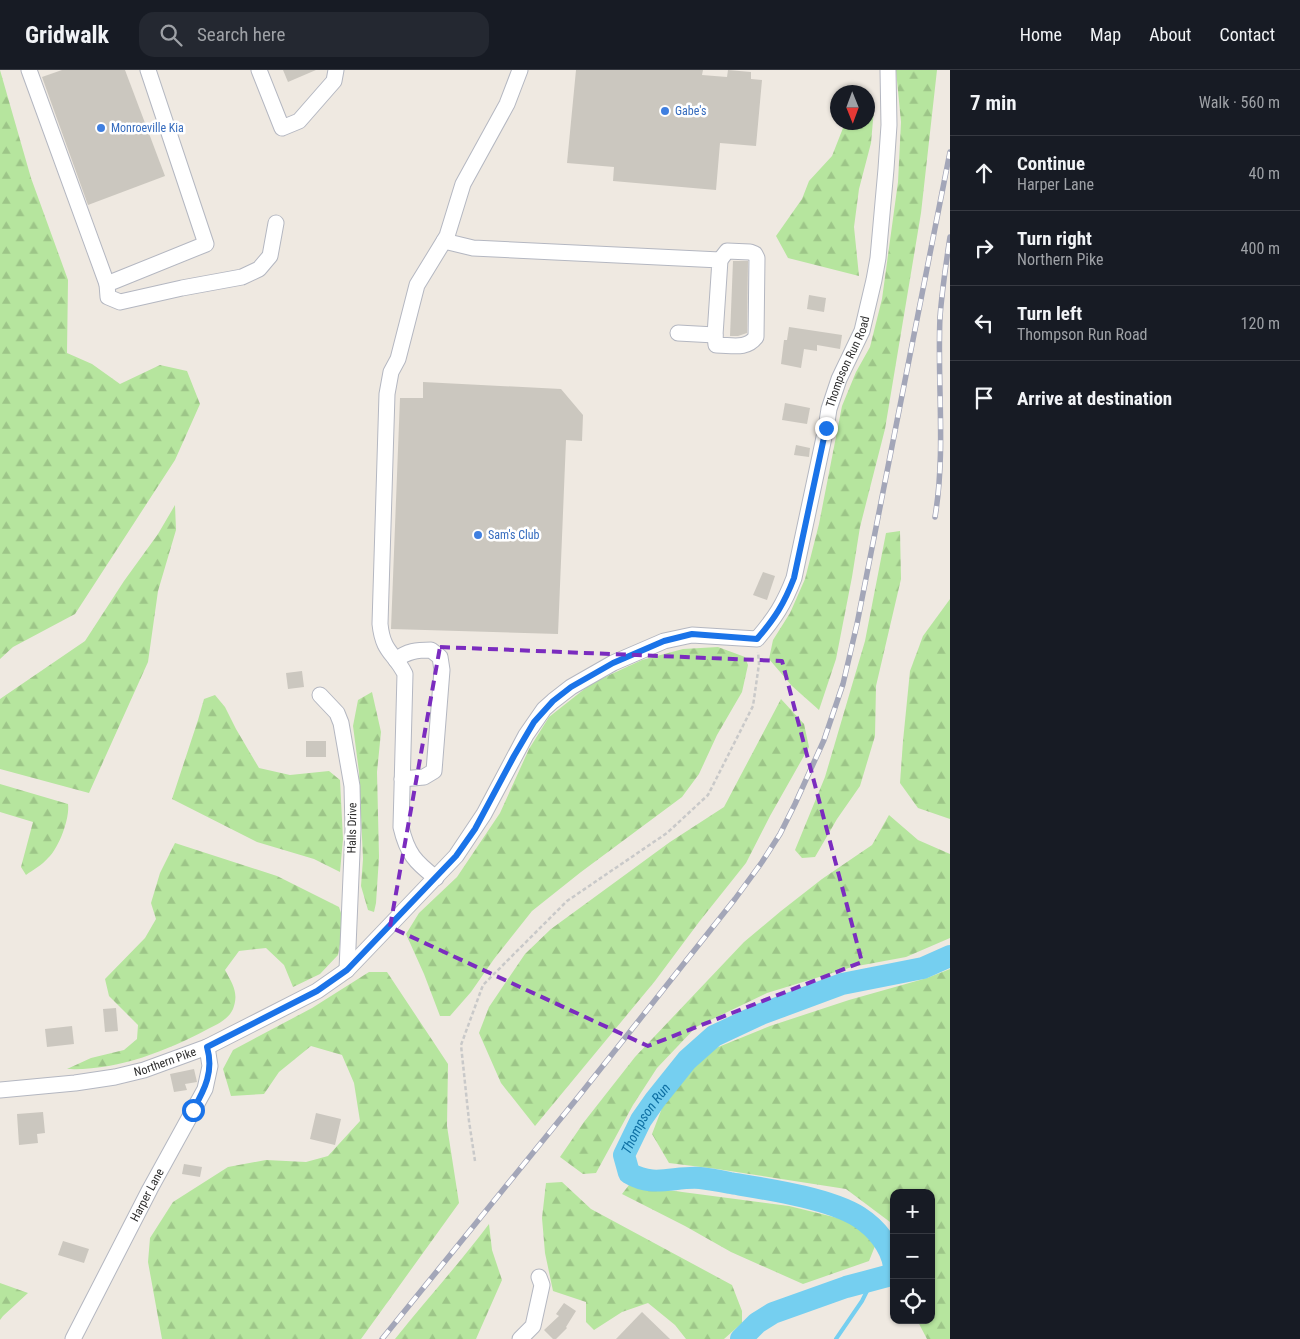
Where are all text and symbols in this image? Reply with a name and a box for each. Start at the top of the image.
search box [139,12,489,57]
text: Gridwalk [25,21,109,49]
icon: search [157,21,185,49]
text: Search here [197,23,285,46]
text: Home [1020,24,1062,45]
text: Map [1090,24,1121,45]
text: About [1149,24,1191,45]
text: Contact [1219,24,1275,45]
north arrow [830,85,875,130]
text: 7 min [970,91,1017,115]
text: Walk · 560 m [1199,93,1280,112]
place label: Gabe's [675,104,706,118]
marker: Gabe's [659,105,671,117]
place label: Monroeville Kia [111,121,184,135]
marker: Monroeville Kia [95,122,107,134]
text: Continue [1017,152,1085,175]
icon: ahead [970,159,998,187]
text: 40 m [1248,164,1280,183]
text: Harper Lane [1017,175,1094,194]
text: Turn right [1017,227,1092,250]
icon: right [970,234,998,262]
text: 400 m [1241,239,1280,258]
text: Northern Pike [1017,250,1104,269]
text: Turn left [1017,302,1082,325]
icon: left [970,309,998,337]
text: 120 m [1241,314,1280,333]
street label: Thompson Run Road [823,315,872,409]
text: Thompson Run Road [1017,325,1148,344]
icon: arrive [970,384,998,412]
text: Arrive at destination [1017,387,1172,410]
route end [815,417,838,440]
place label: Sam's Club [488,528,540,542]
marker: Sam's Club [472,529,484,541]
street label: Halls Drive [345,802,359,854]
street label: Northern Pike [133,1044,198,1079]
water label: Thompson Run [618,1080,673,1157]
route start [182,1099,205,1122]
street label: Harper Lane [128,1166,167,1224]
map controls [890,1189,935,1324]
button: + [890,1189,935,1234]
button: − [890,1234,935,1279]
button: locate [890,1279,935,1324]

